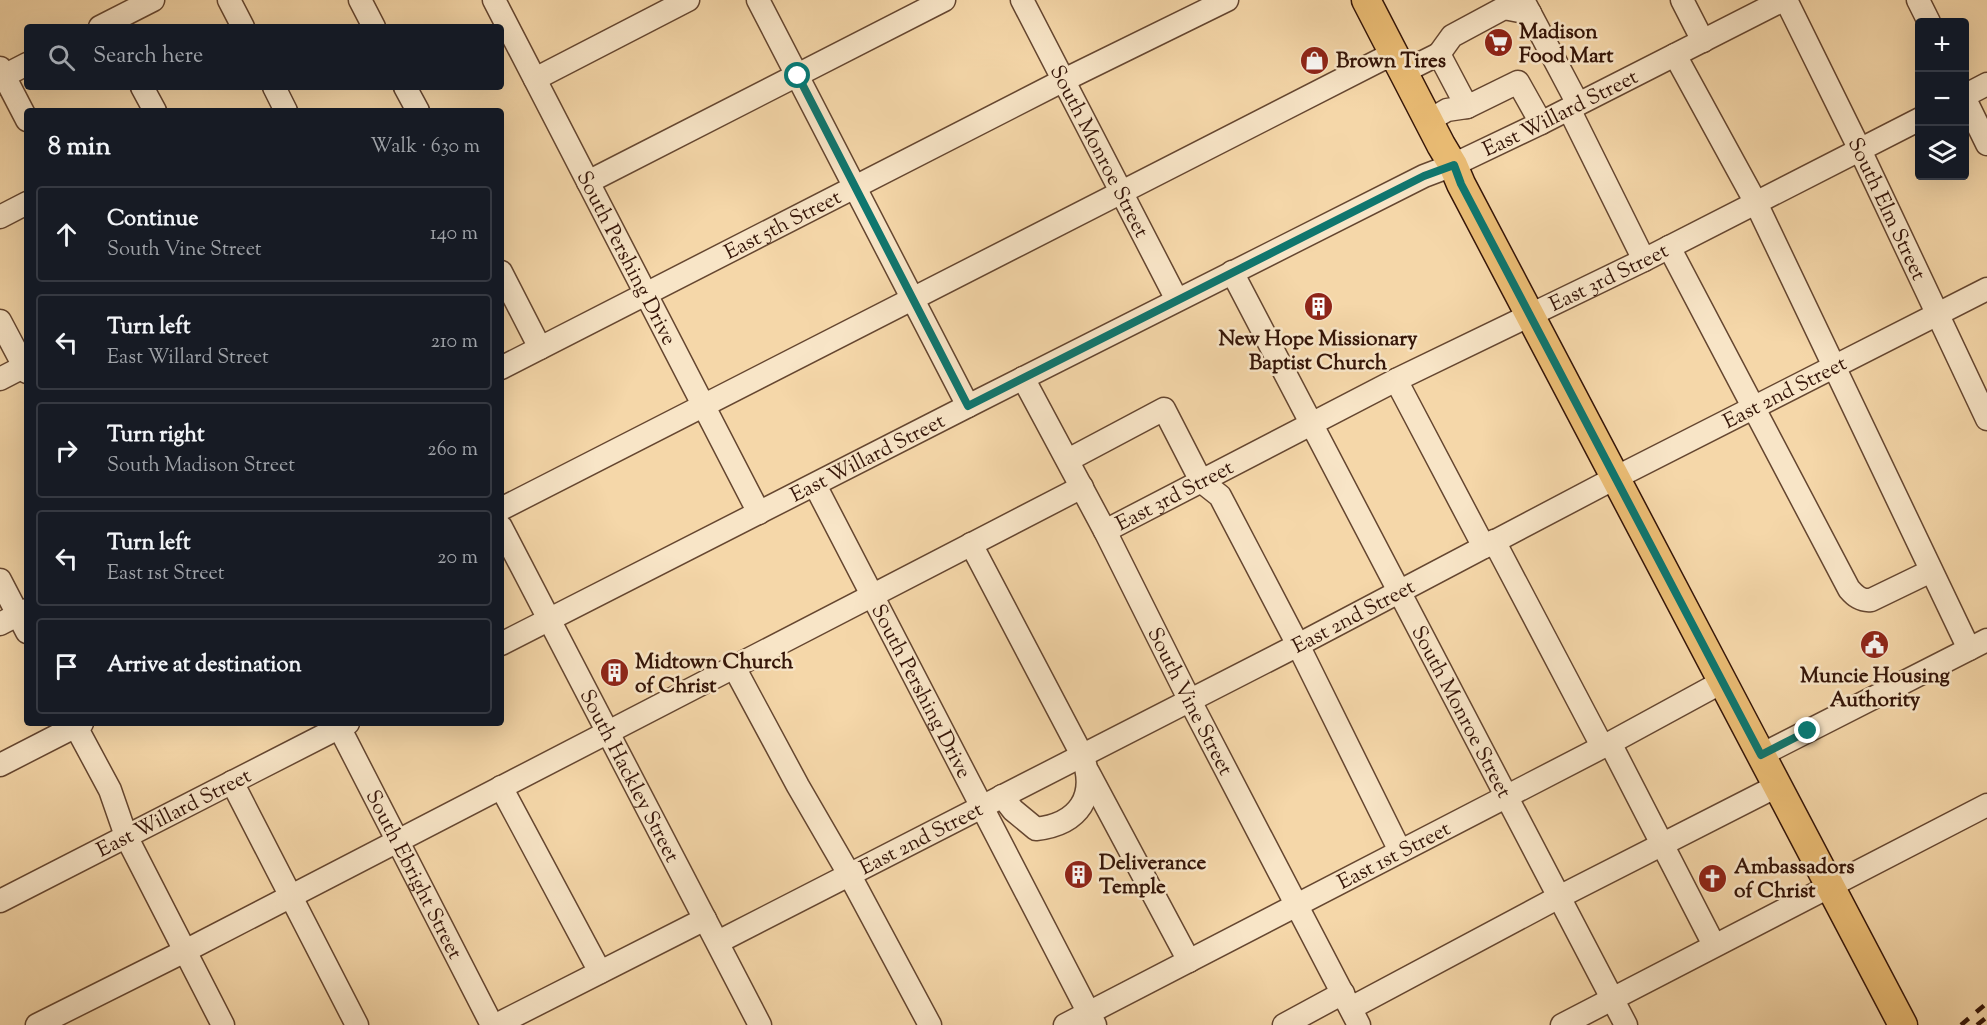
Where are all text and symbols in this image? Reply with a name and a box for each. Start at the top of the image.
place label: Madison Food Mart [1519,18,1614,72]
map controls [1915,18,1969,180]
button: + [1915,18,1969,72]
search box [24,24,504,90]
supermarket icon: Madison Food Mart [1482,27,1514,59]
icon: search [45,41,78,74]
text: Search here [93,41,203,73]
shop icon: Brown Tires [1299,44,1331,76]
place label: Brown Tires [1336,47,1446,77]
street label: South Monroe Street [1041,60,1155,244]
route start [784,62,810,88]
street label: East Willard Street [1478,63,1644,166]
button: − [1915,72,1969,126]
button: layers [1915,126,1969,180]
text: 8 min [48,129,111,166]
text: Walk · 630 m [370,133,480,162]
street label: South Elm Street [1839,133,1932,286]
street label: South Pershing Drive [568,166,683,351]
street label: East 5th Street [720,183,847,268]
text: Continue [107,204,198,236]
icon: ahead [50,218,83,251]
text: 140 m [430,220,478,249]
text: South Vine Street [107,236,262,265]
street label: East 3rd Street [1545,237,1674,321]
building icon: New Hope Missionary Baptist Church [1302,291,1334,323]
text: Turn left [107,312,190,344]
place label: New Hope Missionary Baptist Church [1218,325,1418,379]
icon: left [50,326,83,359]
text: 210 m [431,328,478,357]
text: East Willard Street [107,344,269,373]
street label: East 2nd Street [1718,350,1852,438]
street label: East Willard Street [786,407,951,511]
text: Turn right [107,420,204,452]
icon: right [50,434,83,467]
text: 260 m [427,436,478,465]
text: South Madison Street [107,452,295,481]
street label: East 3rd Street [1111,454,1239,540]
text: Turn left [107,528,190,560]
icon: left [50,542,83,575]
text: 20 m [437,544,478,573]
text: East 1st Street [107,560,225,589]
street label: East 2nd Street [1287,573,1421,662]
street label: South Pershing Drive [862,599,978,784]
street label: South Monroe Street [1403,621,1518,804]
street label: South Vine Street [1139,623,1239,781]
public building icon: Muncie Housing Authority [1859,628,1891,660]
place label: Midtown Church of Christ [635,648,794,702]
icon: arrive [50,650,83,683]
text: Arrive at destination [107,650,302,682]
building icon: Midtown Church of Christ [598,657,630,689]
place label: Muncie Housing Authority [1800,662,1951,716]
street label: South Hackley Street [571,685,686,868]
route end [1794,717,1820,743]
street label: East Willard Street [92,762,257,866]
street label: South Ebright Street [357,785,469,965]
street label: East 2nd Street [855,796,989,884]
street label: East 1st Street [1333,815,1456,898]
place label: Deliverance Temple [1099,849,1206,903]
place label: Ambassadors of Christ [1734,853,1855,907]
building icon: Deliverance Temple [1062,858,1094,890]
church icon: Ambassadors of Christ [1697,862,1729,894]

